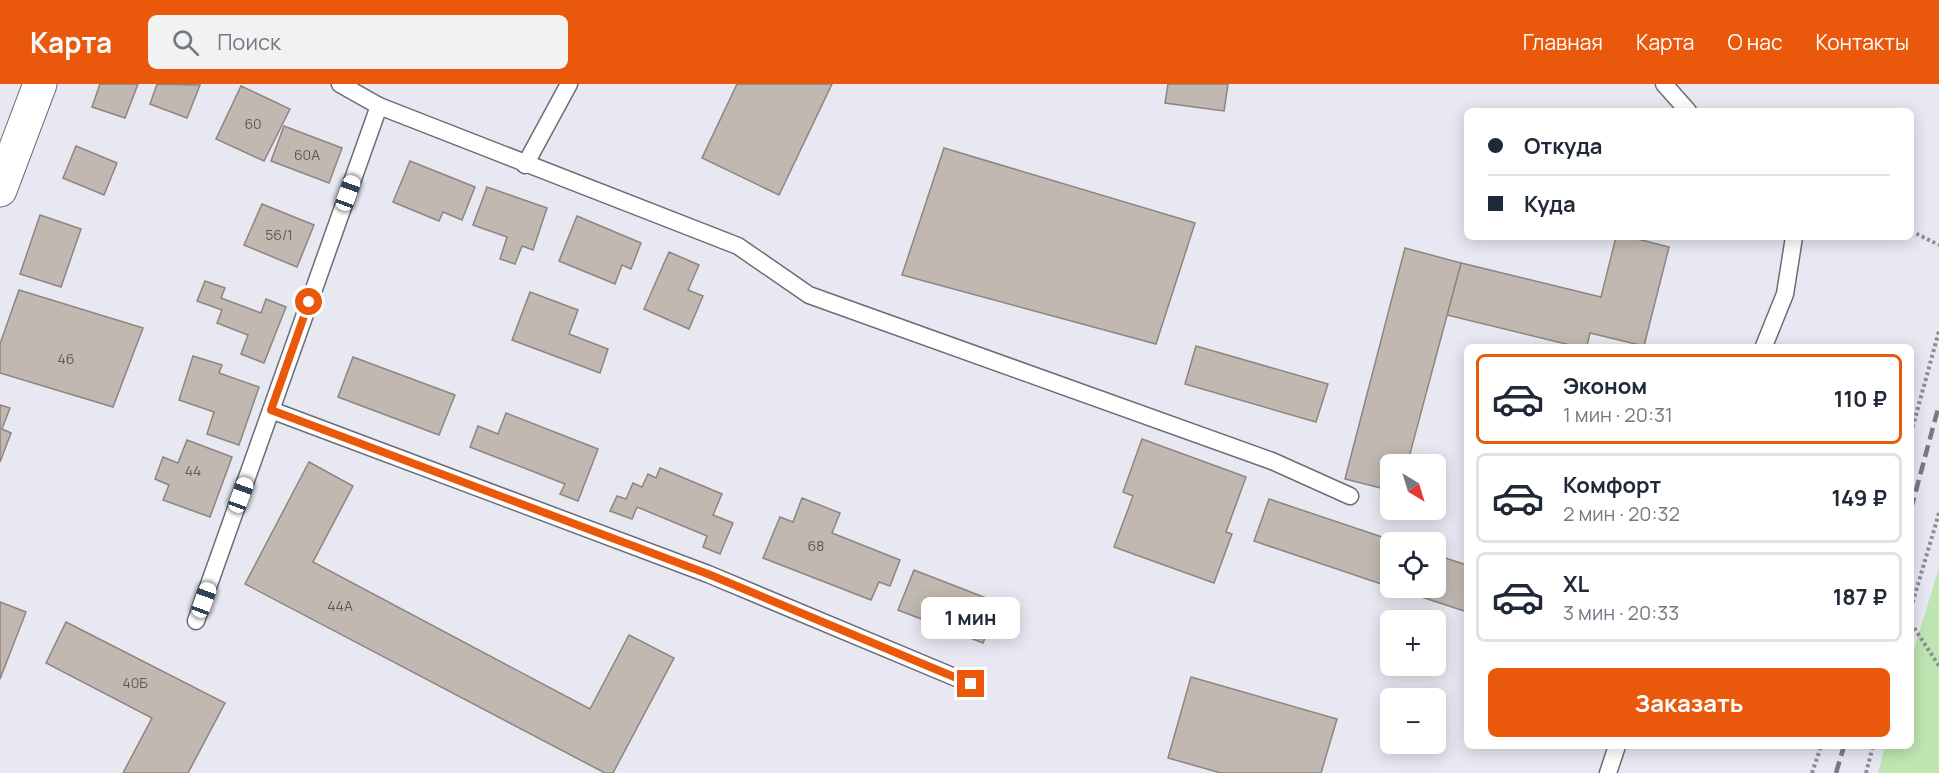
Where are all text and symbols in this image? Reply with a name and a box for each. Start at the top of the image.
search box [148,15,568,69]
text: Карта [30,23,112,61]
icon: search [169,26,202,59]
text: Поиск [217,27,281,57]
text: Главная [1523,28,1603,56]
text: Карта [1636,28,1694,56]
text: О нас [1727,28,1783,56]
text: Контакты [1816,28,1909,56]
house number: 60 [244,114,262,133]
text: Откуда [1524,131,1603,161]
house number: 60А [294,145,320,164]
car [333,173,363,213]
text: Куда [1524,189,1576,219]
house number: 56/1 [265,225,293,244]
route start [295,288,322,315]
house number: 46 [58,349,74,368]
text: Эконом [1563,371,1647,401]
icon: car [1491,372,1545,426]
text: 110 ₽ [1834,384,1887,414]
text: 1 мин · 20:31 [1563,401,1673,428]
north arrow [1380,454,1446,520]
map controls [1380,454,1446,754]
house number: 44 [185,461,201,480]
text: Комфорт [1563,470,1661,500]
icon: car [1491,471,1545,525]
car [226,475,256,515]
text: 149 ₽ [1831,483,1887,513]
text: 2 мин · 20:32 [1563,500,1680,527]
button: locate [1380,532,1446,598]
house number: 68 [808,536,824,555]
text: XL [1563,569,1589,599]
icon: car [1491,570,1545,624]
car [189,580,219,620]
text: 187 ₽ [1833,582,1887,612]
house number: 44А [327,596,353,615]
callout: 1 мин [922,597,1020,639]
text: 3 мин · 20:33 [1563,599,1679,626]
text: 1 мин [945,604,996,631]
button: + [1380,610,1446,676]
button: Заказать [1488,668,1890,737]
route end [957,670,984,697]
house number: 40Б [122,673,148,692]
button: − [1380,688,1446,754]

